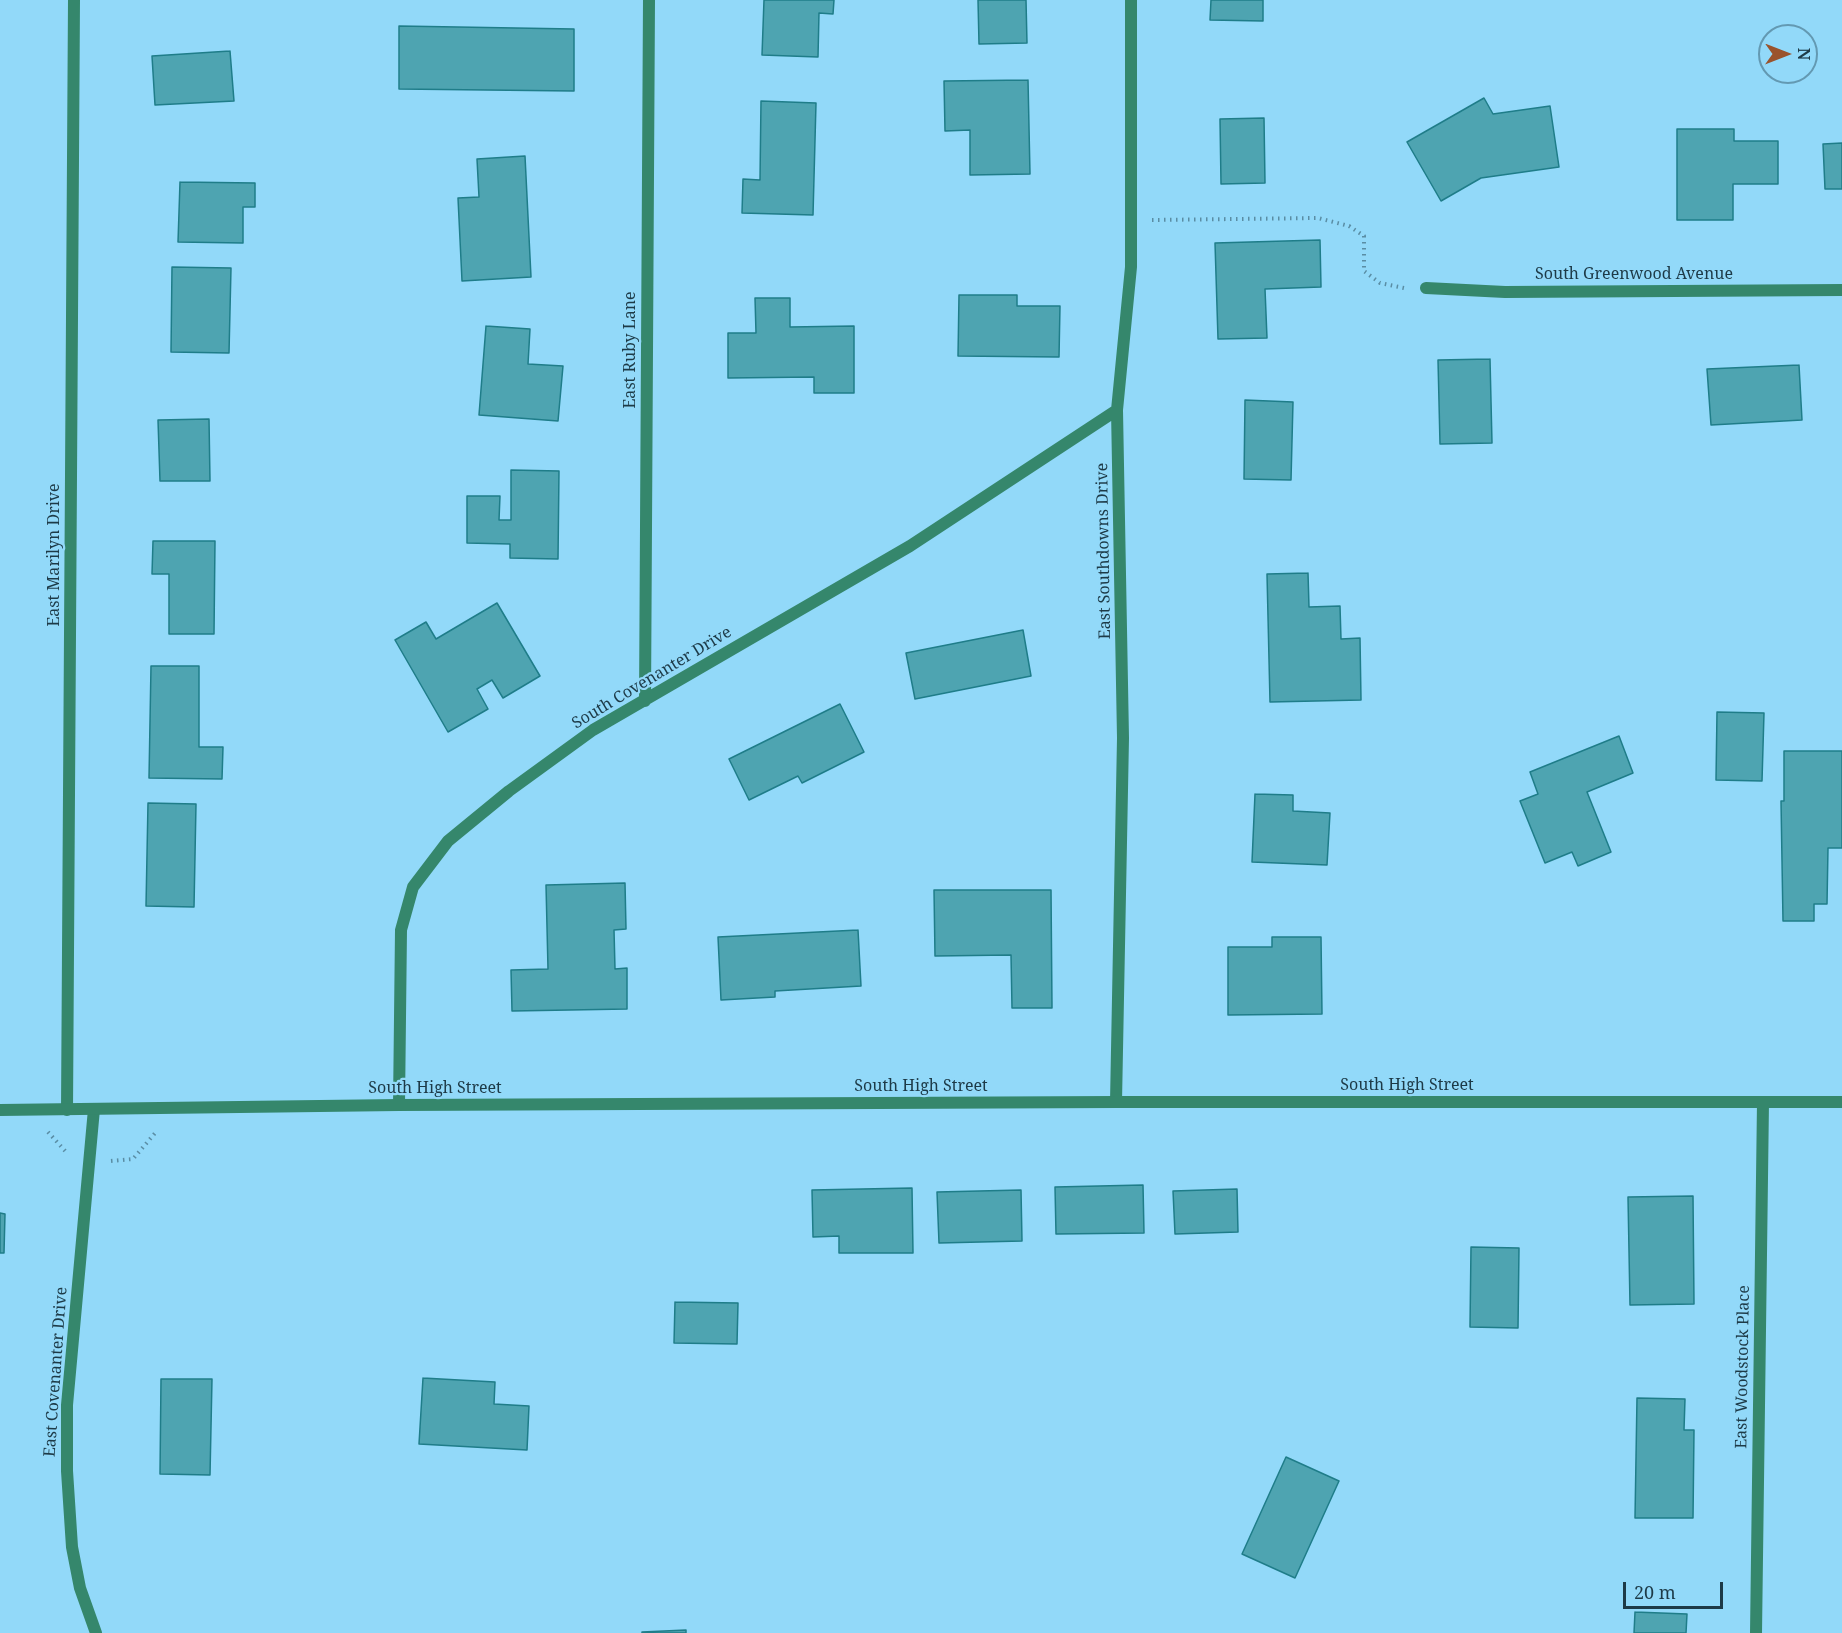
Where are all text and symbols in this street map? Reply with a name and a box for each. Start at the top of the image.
north arrow [1758,24,1818,84]
text: N [1793,48,1815,60]
street label: South Greenwood Avenue [1535,264,1733,284]
street label: East Ruby Lane [620,291,640,409]
street label: East Southdowns Drive [1093,463,1115,639]
street label: East Marilyn Drive [44,483,64,627]
street label: South Covenanter Drive [569,623,735,733]
street label: South High Street [1340,1075,1474,1095]
street label: South High Street [854,1076,988,1096]
street label: South High Street [368,1078,502,1098]
street label: East Woodstock Place [1732,1285,1754,1449]
street label: East Covenanter Drive [40,1286,72,1458]
scale bar [1626,1570,1726,1608]
text: 20 m [1634,1580,1676,1604]

